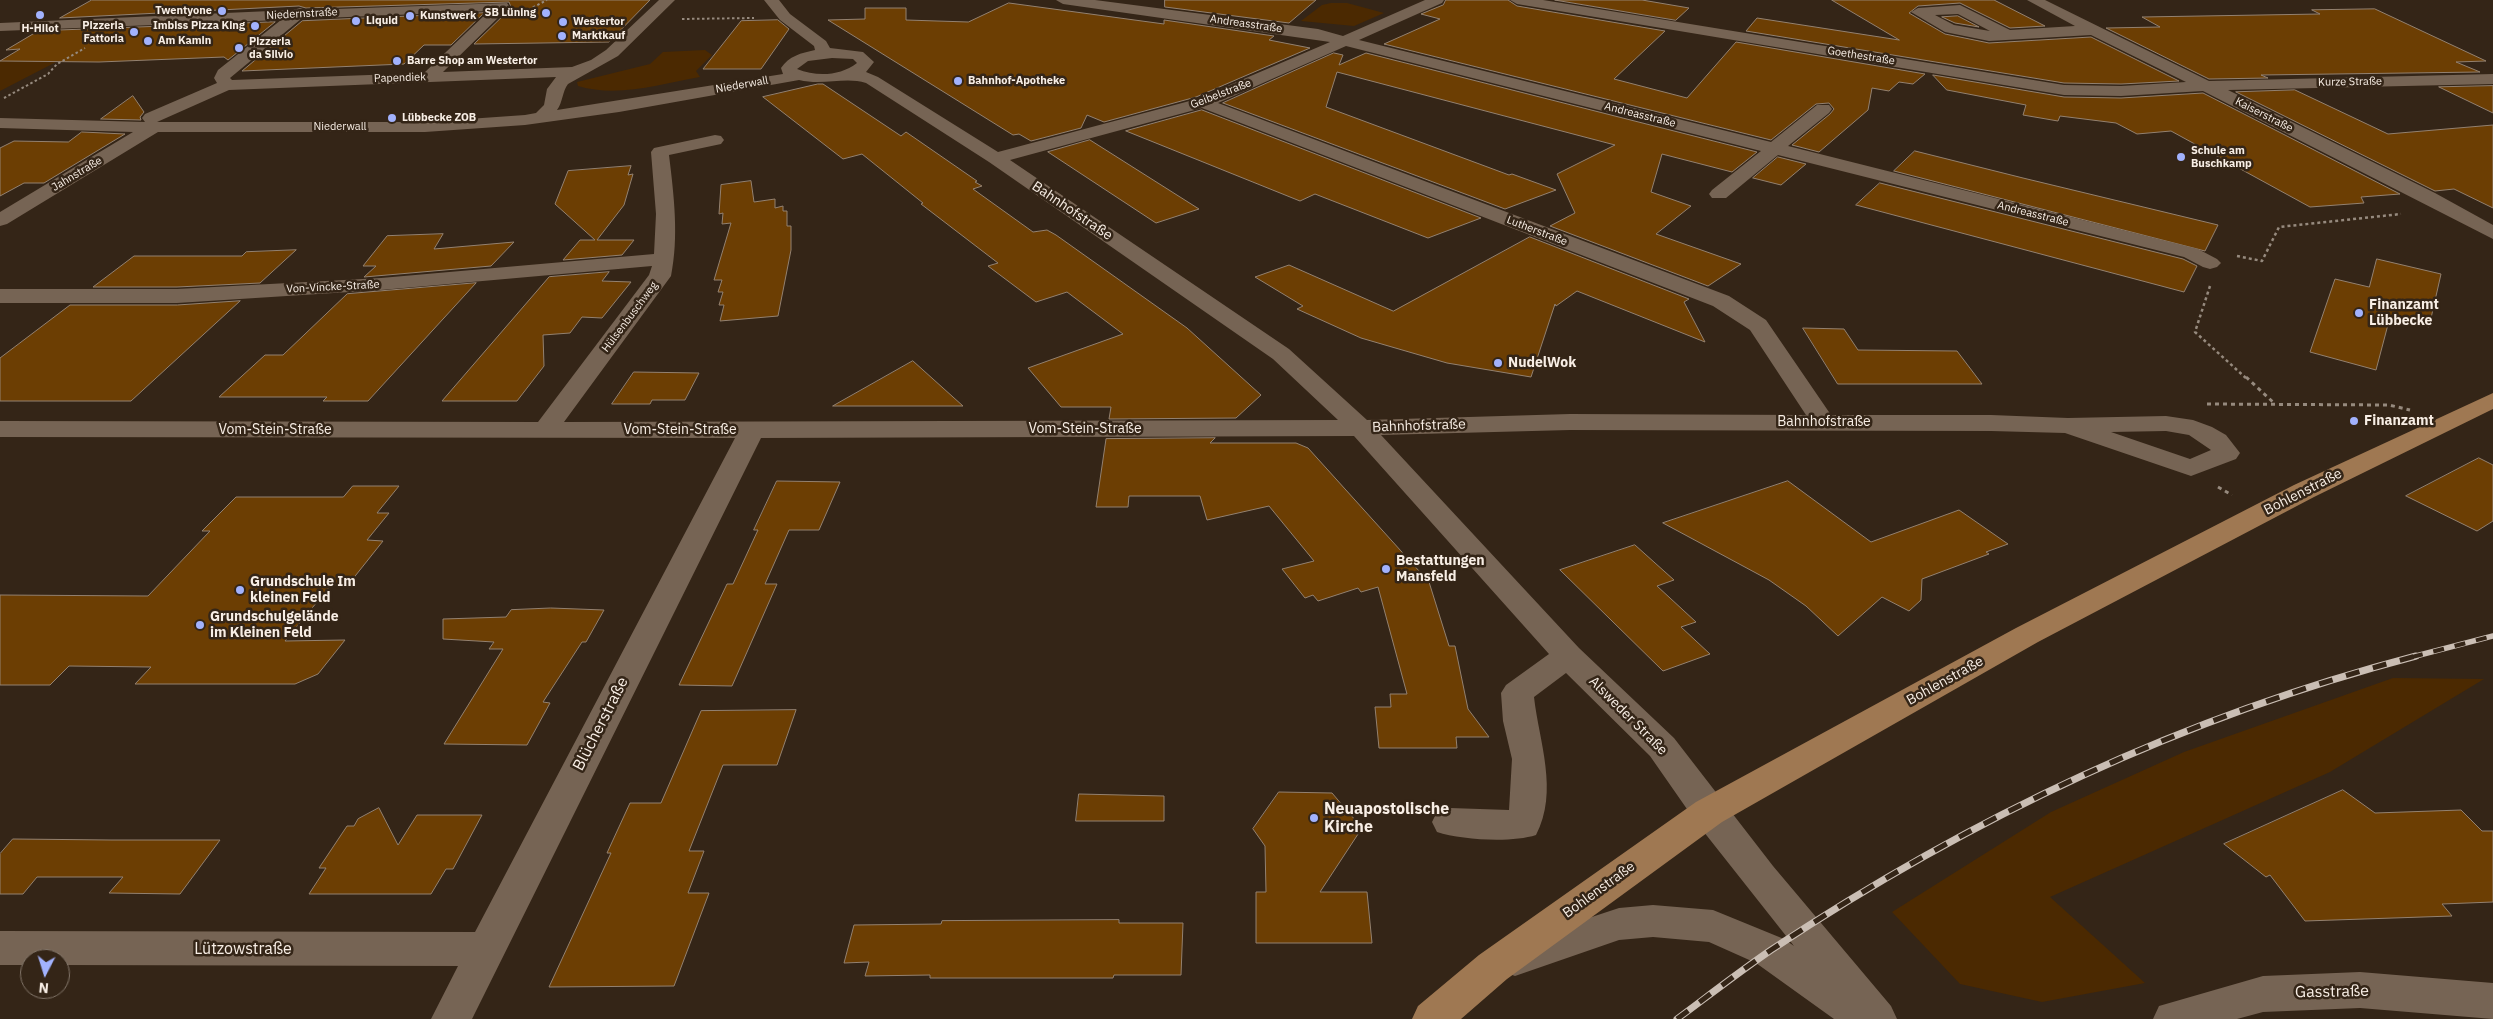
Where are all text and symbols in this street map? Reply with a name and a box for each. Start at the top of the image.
place label: Twentyone [155,4,212,18]
marker: Twentyone [216,5,228,17]
street label: Niedernstraße [266,6,338,22]
place label: SB Lüning [485,6,536,20]
marker: SB Lüning [540,7,552,19]
marker: H-Hilot [34,9,46,21]
place label: Kunstwerk [420,9,476,23]
marker: Kunstwerk [404,10,416,22]
street label: Andreasstraße [1209,12,1283,36]
place label: Liquid [366,14,398,28]
marker: Liquid [350,15,362,27]
place label: Westertor [573,15,625,29]
marker: Westertor [557,16,569,28]
place label: Pizzeria Fattoria [82,19,124,45]
place label: Imbiss Pizza King [153,19,245,33]
marker: Imbiss Pizza King [249,20,261,32]
place label: H-Hilot [21,22,59,36]
marker: Pizzeria Fattoria [128,26,140,38]
place label: Marktkauf [572,29,625,43]
marker: Marktkauf [556,30,568,42]
place label: Am Kamin [158,34,211,48]
marker: Am Kamin [142,35,154,47]
place label: Pizzeria da Silvio [249,35,293,61]
marker: Pizzeria da Silvio [233,42,245,54]
street label: Goethestraße [1826,44,1896,68]
place label: Barre Shop am Westertor [407,54,538,68]
marker: Barre Shop am Westertor [391,55,403,67]
street label: Papendiek [374,70,426,86]
street label: Niederwall [715,74,769,96]
place label: Bahnhof-Apotheke [968,74,1065,88]
marker: Bahnhof-Apotheke [952,75,964,87]
street label: Kurze Straße [2318,75,2382,89]
street label: Geibelstraße [1189,76,1253,112]
street label: Kaiserstraße [2233,95,2295,135]
street label: Andreasstraße [1603,100,1677,130]
place label: Lübbecke ZOB [402,111,476,125]
marker: Lübbecke ZOB [386,112,398,124]
street label: Niederwall [313,120,367,134]
place label: Schule am Buschkamp [2191,144,2252,170]
marker: Schule am Buschkamp [2175,151,2187,163]
street label: Jahnstraße [50,154,104,194]
street label: Bahnhofstraße [1029,178,1115,244]
street label: Andreasstraße [1996,199,2070,229]
street label: Lutherstraße [1505,213,1569,249]
street label: Von-Vincke-Straße [286,278,380,296]
street label: Hülsenbuschweg [599,279,661,355]
place label: Finanzamt Lübbecke [2369,297,2439,330]
marker: Finanzamt Lübbecke [2353,307,2365,319]
place label: NudelWok [1508,355,1576,371]
marker: NudelWok [1492,357,1504,369]
place label: Finanzamt [2364,413,2434,429]
street label: Bahnhofstraße [1777,414,1871,430]
marker: Finanzamt [2348,415,2360,427]
street label: Bahnhofstraße [1372,416,1466,436]
street label: Vom-Stein-Straße [1028,421,1142,437]
street label: Vom-Stein-Straße [218,422,332,438]
street label: Vom-Stein-Straße [623,422,737,438]
street label: Bohlenstraße [2261,465,2345,519]
place label: Bestattungen Mansfeld [1396,553,1485,586]
marker: Bestattungen Mansfeld [1380,563,1392,575]
place label: Grundschule Im kleinen Feld [250,574,356,606]
marker: Grundschule Im kleinen Feld [234,584,246,596]
place label: Grundschulgelände im Kleinen Feld [210,609,339,642]
marker: Grundschulgelände im Kleinen Feld [194,619,206,631]
street label: Bohlenstraße [1904,653,1986,709]
street label: Alsweder Straße [1585,673,1671,759]
street label: Blücherstraße [569,674,633,774]
place label: Neuapostolische Kirche [1324,799,1449,837]
marker: Neuapostolische Kirche [1308,812,1320,824]
street label: Bohlenstraße [1560,858,1638,922]
street label: Lützowstraße [194,939,292,959]
north arrow [20,949,70,999]
text: N [38,979,50,997]
street label: Gasstraße [2295,982,2369,1002]

